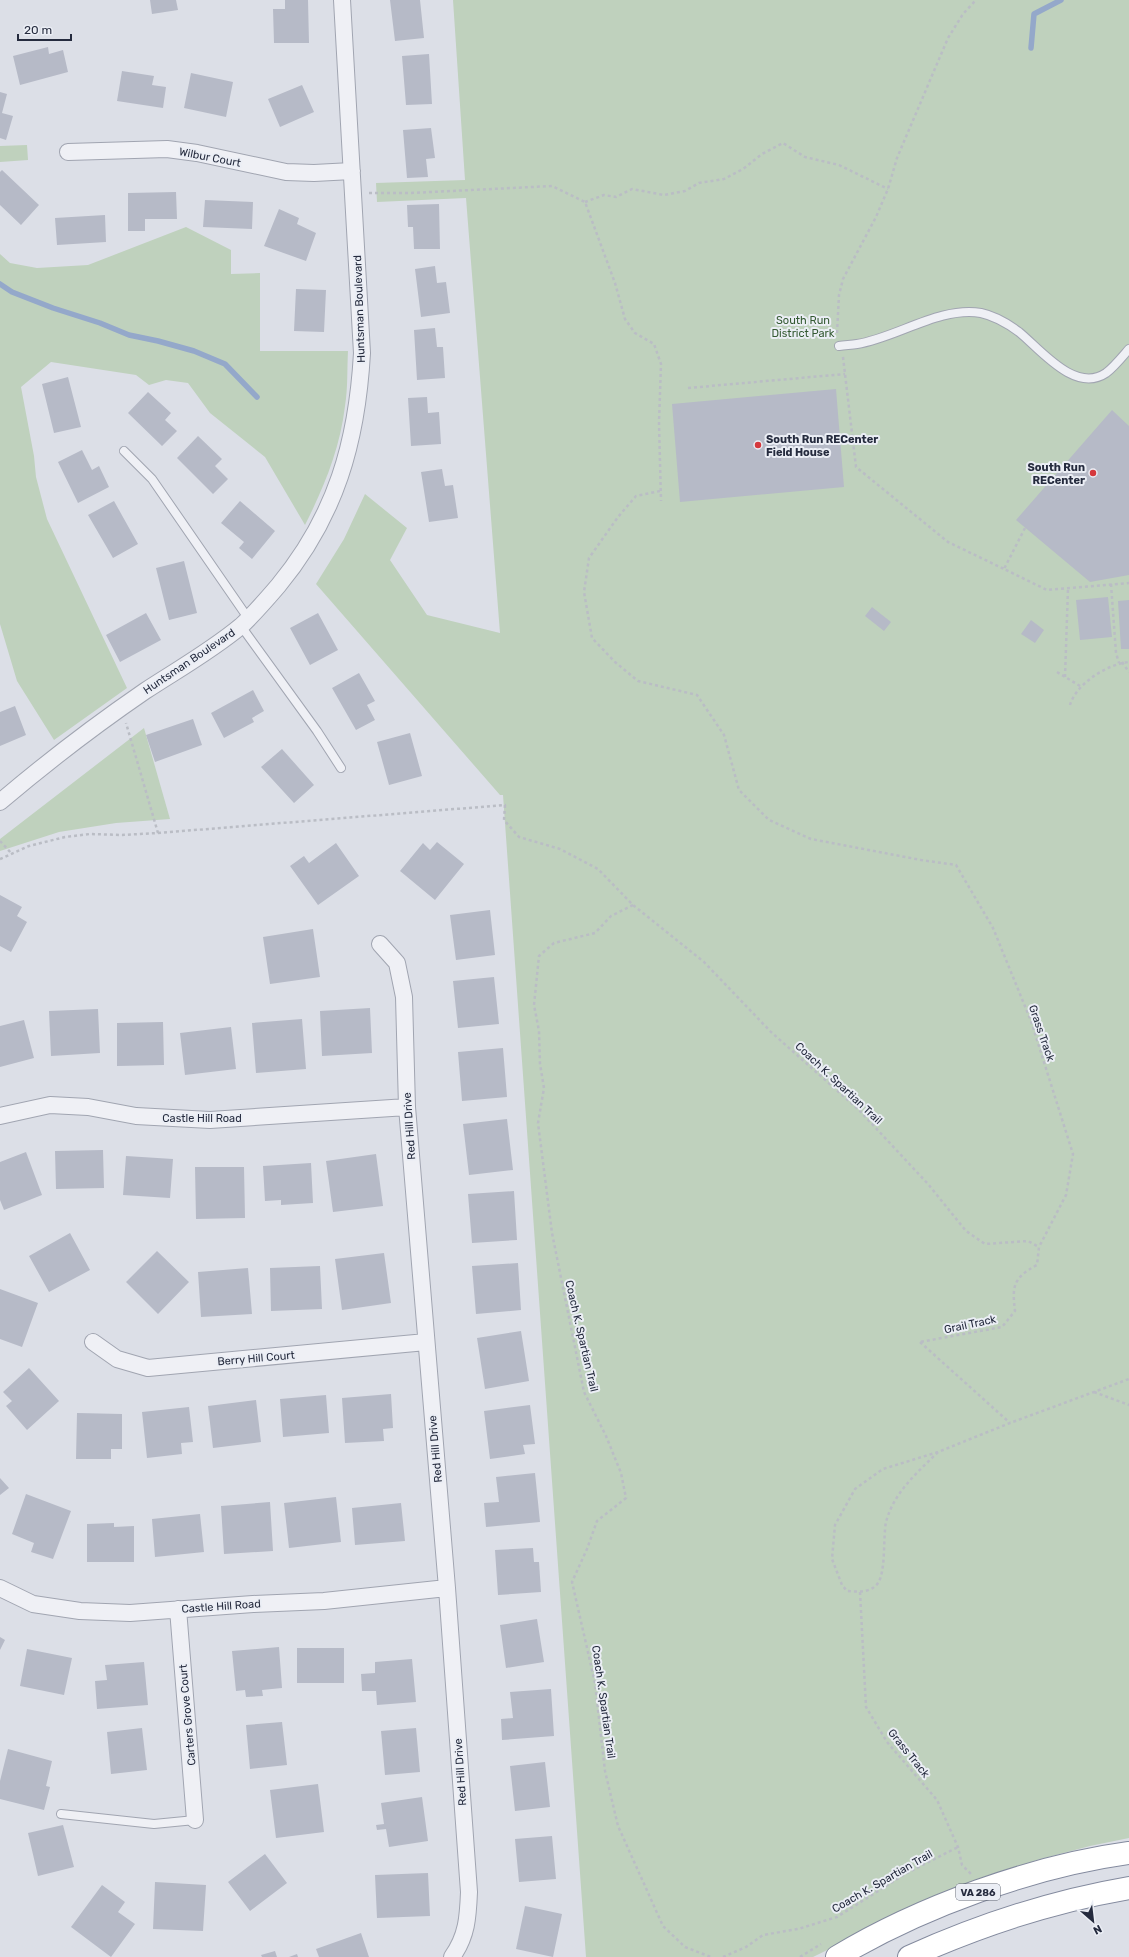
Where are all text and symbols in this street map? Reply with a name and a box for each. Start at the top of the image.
scale bar [18,16,71,42]
text: 20 m [24,23,52,37]
street label: Wilbur Court [178,145,243,170]
street label: Huntsman Boulevard [351,255,368,363]
park label: South Run District Park [772,314,835,340]
place label: South Run RECenter Field House [766,433,878,459]
marker: South Run RECenter Field House [753,440,763,450]
place label: South Run RECenter [1028,461,1085,487]
marker: South Run RECenter [1088,468,1098,478]
street label: Huntsman Boulevard [141,626,238,697]
street label: Grass Track [1026,1003,1057,1063]
street label: Coach K. Spartian Trail [793,1040,885,1127]
street label: Red Hill Drive [401,1092,418,1160]
street label: Castle Hill Road [162,1112,242,1125]
street label: Coach K. Spartian Trail [562,1279,601,1393]
street label: Grail Track [943,1313,998,1336]
street label: Berry Hill Court [217,1349,296,1368]
street label: Red Hill Drive [426,1415,445,1483]
street label: Castle Hill Road [181,1597,261,1616]
street label: Coach K. Spartian Trail [589,1645,618,1759]
street label: Carters Grove Court [177,1663,198,1766]
street label: Grass Track [885,1726,932,1780]
street label: Red Hill Drive [452,1738,469,1806]
street label: Coach K. Spartian Trail [830,1847,935,1916]
road number: VA 286 [956,1884,1000,1900]
north arrow [1073,1901,1113,1941]
text: N [1091,1922,1104,1937]

